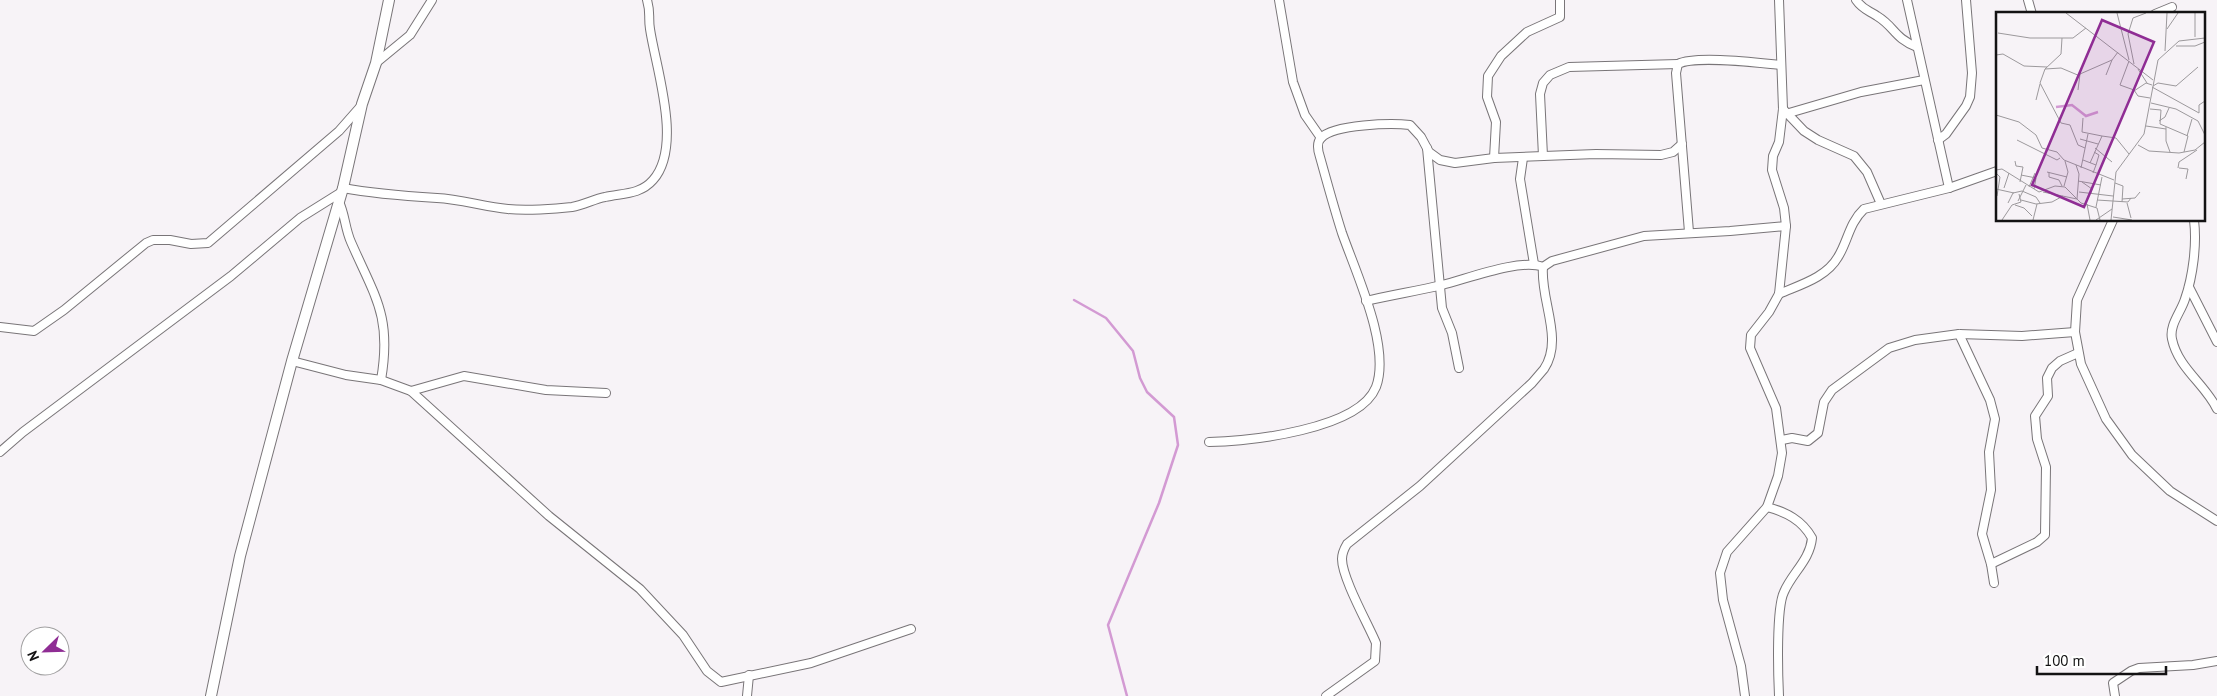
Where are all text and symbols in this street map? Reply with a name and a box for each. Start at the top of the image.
inset map [1996,12,2204,221]
north arrow [20,626,70,676]
scale bar [2037,644,2166,676]
text: N [23,648,43,664]
text: 100 m [2044,651,2085,670]

